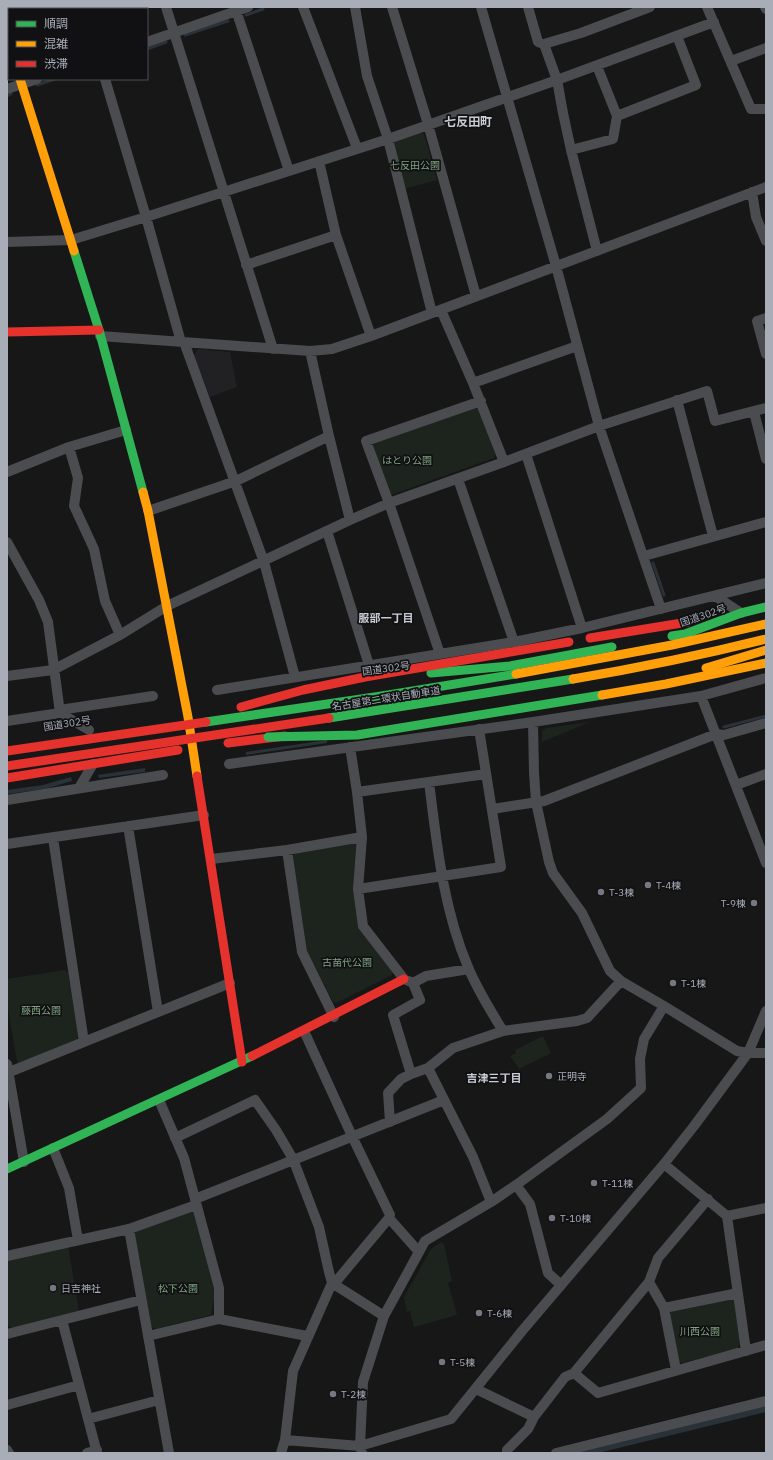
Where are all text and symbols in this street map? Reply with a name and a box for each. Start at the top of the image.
legend [8,8,148,80]
text: 順調 [44,16,68,31]
text: 混雑 [44,36,68,51]
text: 渋滞 [44,56,68,71]
district label: 七反田町 [444,114,492,129]
park label: 七反田公園 [390,159,440,172]
park label: はとり公園 [382,454,432,467]
street label: 国道302号 [678,602,728,629]
district label: 服部一丁目 [359,611,414,625]
street label: 国道302号 [361,659,411,678]
street label: 名古屋第二環状自動車道 [331,683,441,714]
street label: 国道302号 [42,713,92,734]
place label: T-4棟 [656,879,681,892]
marker: T-4棟 [643,880,653,890]
place label: T-3棟 [609,886,634,899]
marker: T-3棟 [596,887,606,897]
place label: T-9棟 [721,897,746,910]
marker: T-9棟 [749,898,759,908]
park label: 古苗代公園 [322,956,372,969]
place label: T-1棟 [681,977,706,990]
marker: T-1棟 [668,978,678,988]
park label: 藤西公園 [21,1004,61,1017]
place label: 正明寺 [557,1070,587,1083]
district label: 吉津三丁目 [467,1071,522,1085]
marker: 正明寺 [544,1071,554,1081]
place label: T-11棟 [602,1177,633,1190]
marker: T-11棟 [589,1178,599,1188]
place label: T-10棟 [560,1212,591,1225]
marker: T-10棟 [547,1213,557,1223]
place label: 日吉神社 [61,1282,101,1295]
park label: 松下公園 [158,1282,198,1295]
marker: 日吉神社 [48,1283,58,1293]
place label: T-6棟 [487,1307,512,1320]
marker: T-6棟 [474,1308,484,1318]
park label: 川西公園 [680,1325,720,1338]
place label: T-5棟 [450,1356,475,1369]
marker: T-5棟 [437,1357,447,1367]
place label: T-2棟 [341,1388,366,1401]
marker: T-2棟 [328,1389,338,1399]

